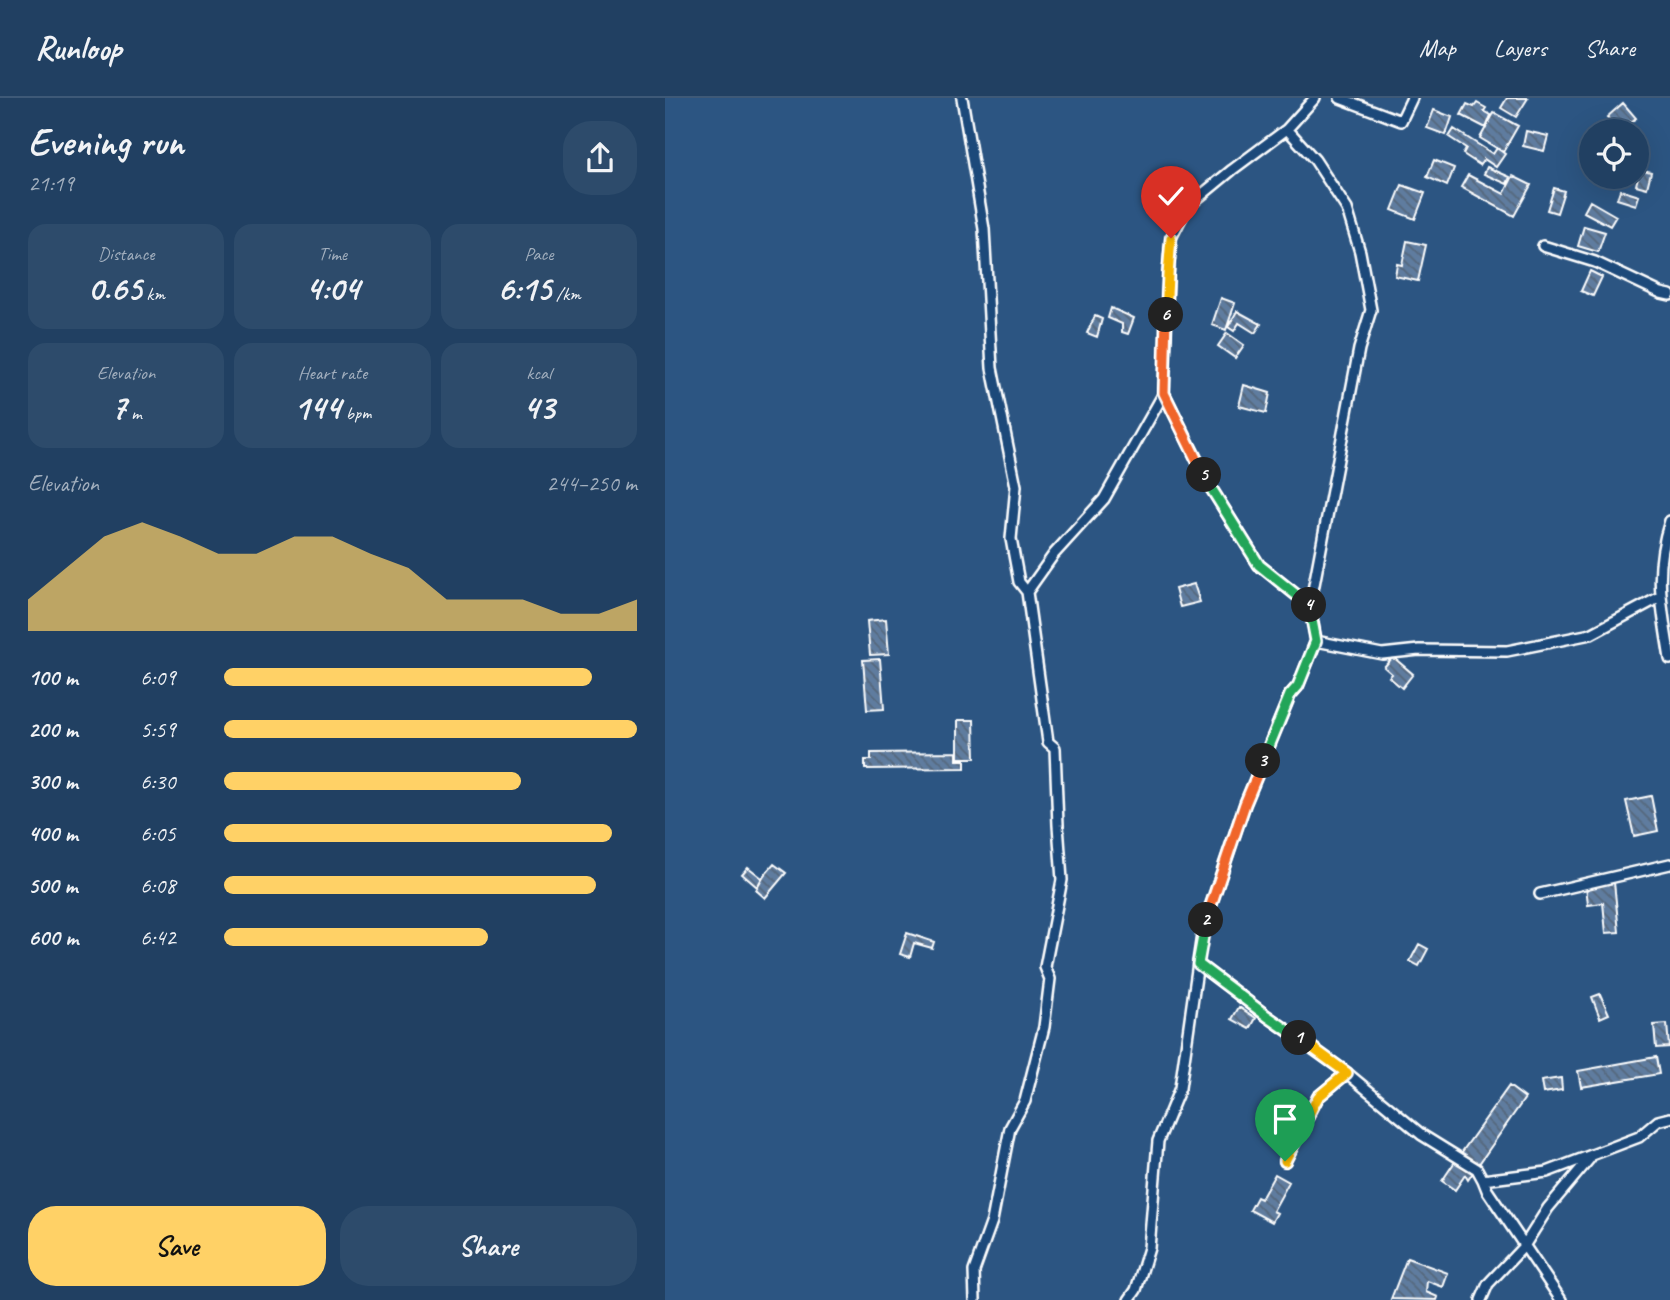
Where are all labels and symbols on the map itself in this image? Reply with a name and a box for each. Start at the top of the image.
pin [1141,166,1201,238]
pin: 6 [1149,298,1183,332]
pin: 5 [1187,458,1221,492]
pin: 4 [1291,588,1327,622]
pin: 3 [1245,744,1281,778]
pin: 2 [1189,902,1223,938]
pin: 1 [1281,1020,1317,1056]
pin [1255,1089,1315,1161]

